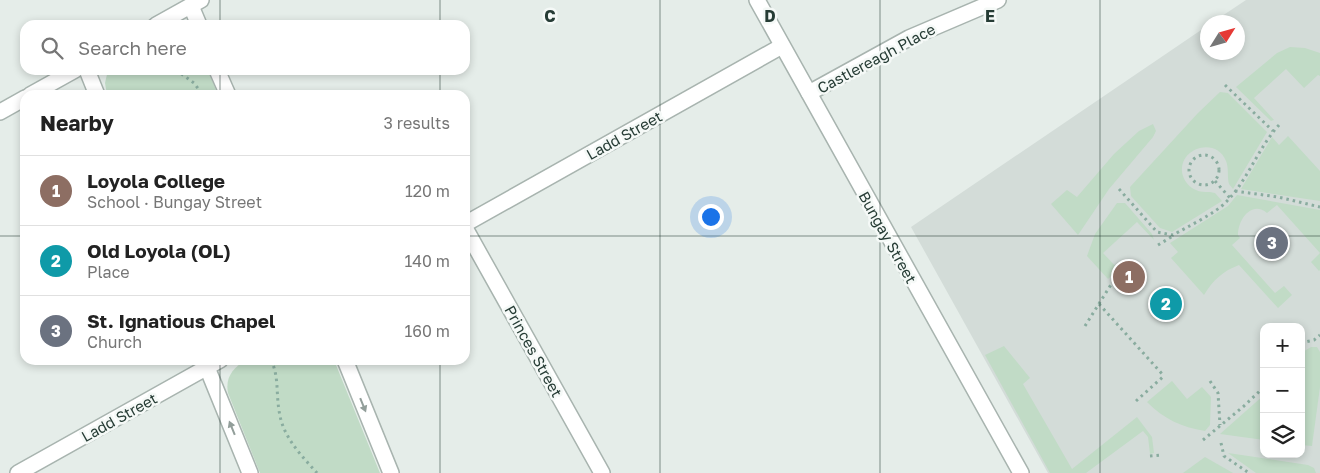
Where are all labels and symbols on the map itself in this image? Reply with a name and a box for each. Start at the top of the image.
text: C [544,6,556,26]
text: D [764,6,776,26]
text: E [985,6,995,26]
north arrow [1200,15,1245,60]
street label: Castlereagh Place [814,19,938,97]
street label: Ladd Street [583,107,665,163]
street label: Bungay Street [855,188,921,286]
your location [698,204,724,230]
pin: 3 [1256,224,1288,262]
pin: 1 [1113,258,1145,296]
pin: 2 [1150,285,1182,323]
street label: Princes Street [501,302,567,400]
street label: Ladd Street [78,389,160,445]
one-way arrow [360,398,368,412]
one-way arrow [227,421,235,435]

